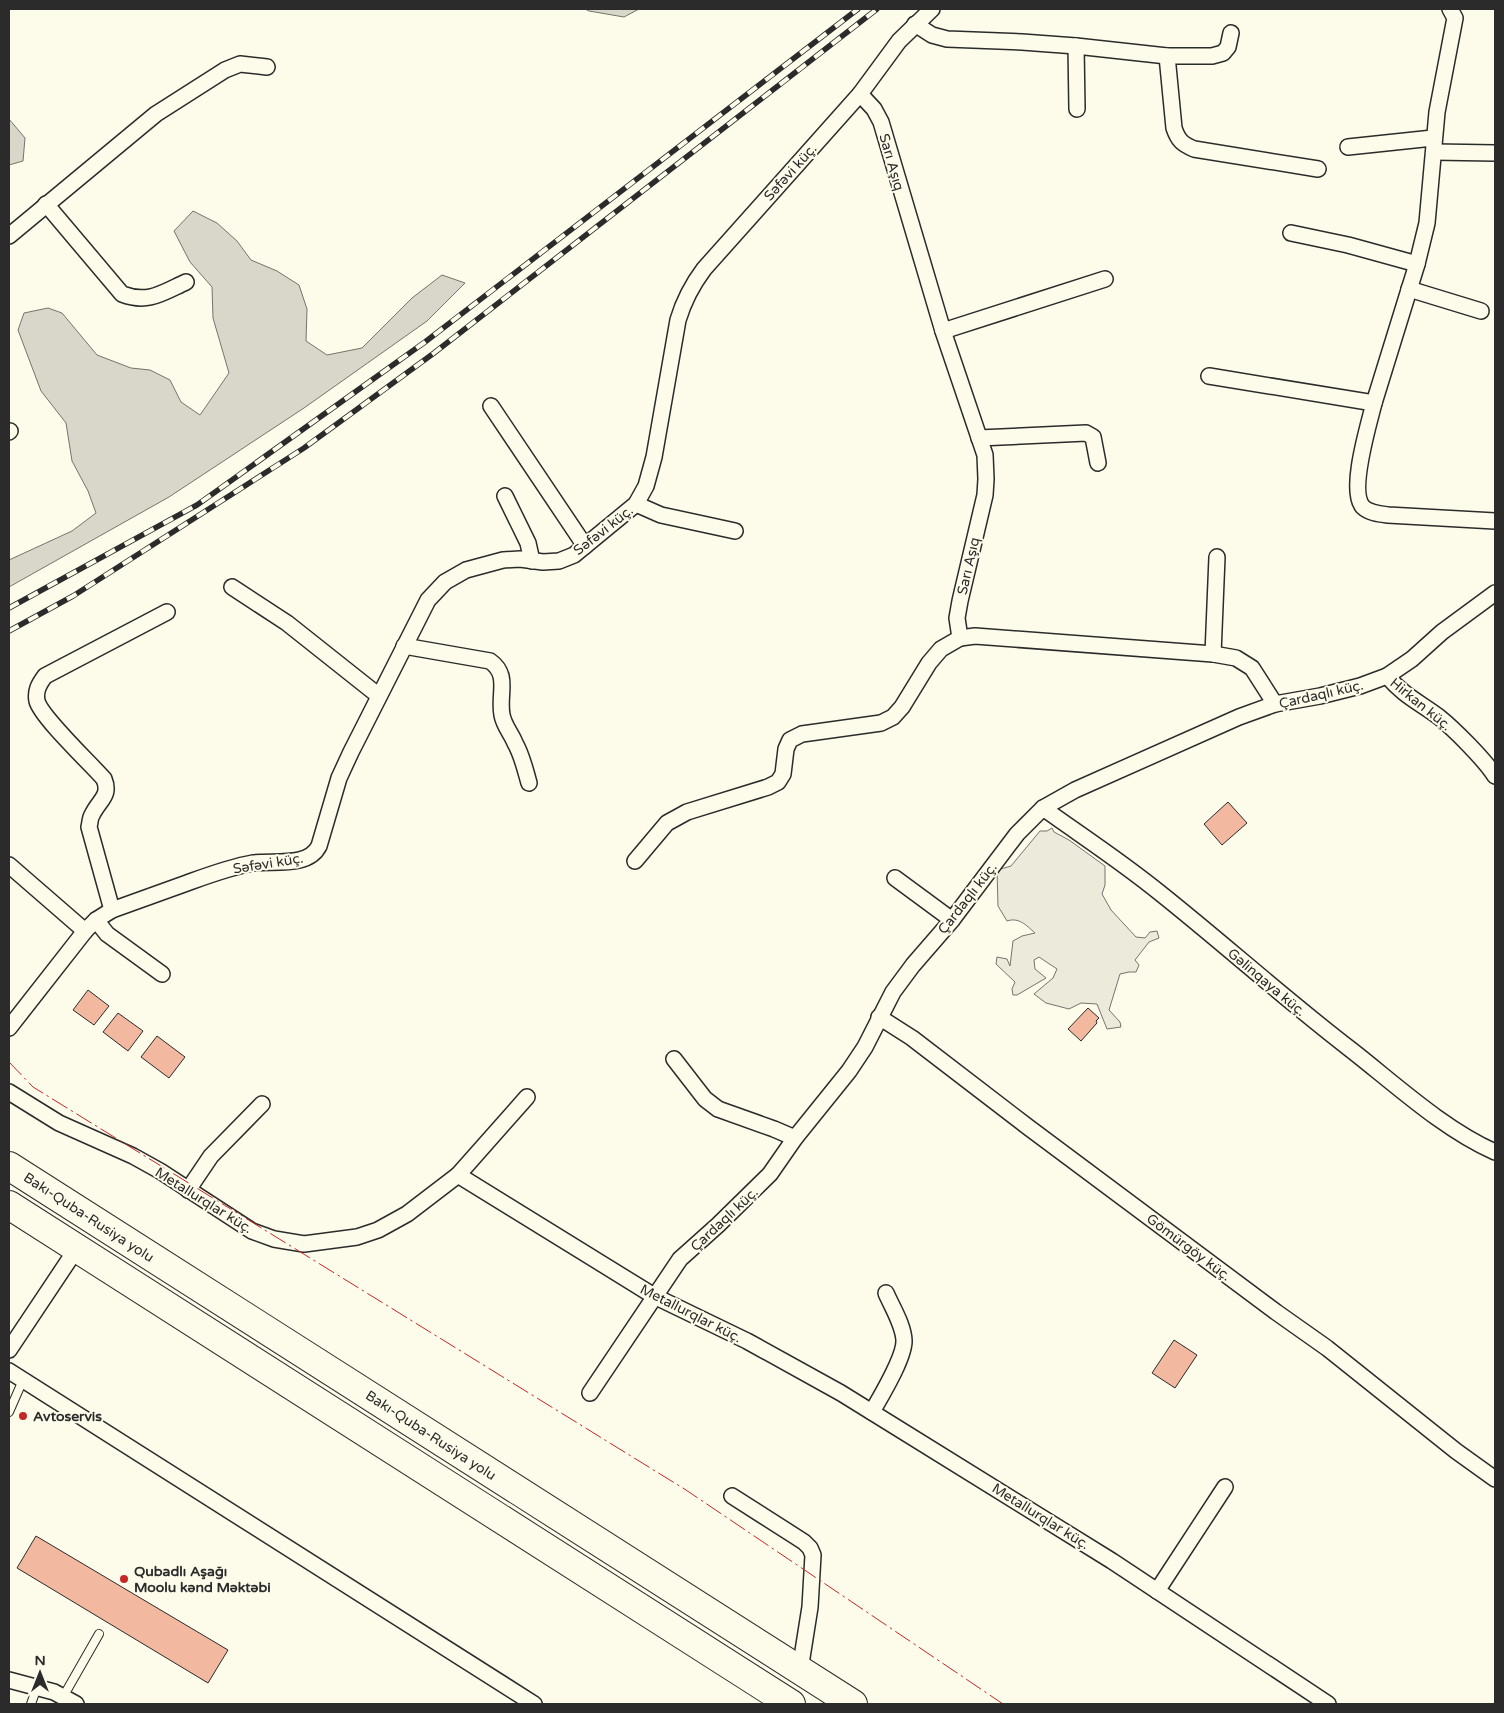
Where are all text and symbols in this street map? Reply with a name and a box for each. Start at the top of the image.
street label: Sarı Aşıq [875,132,908,193]
street label: Səfəvi küç. [760,140,820,204]
street label: Səfəvi küç. [570,502,637,559]
street label: Sarı Aşıq [954,536,983,597]
street label: Hirkan küç. [1387,674,1455,734]
street label: Çardaqlı küç. [1277,677,1365,712]
street label: Səfəvi küç. [232,850,305,877]
street label: Çardaqlı küç. [934,859,1001,937]
street label: Gəlinqaya küç. [1224,945,1309,1020]
street label: Metallurqlar küç. [152,1164,256,1237]
street label: Bakı-Quba-Rusiya yolu [20,1169,157,1266]
street label: Çardaqlı küç. [687,1184,762,1255]
street label: Gömürgöy küç. [1143,1210,1234,1285]
street label: Metallurqlar küç. [637,1281,744,1346]
street label: Bakı-Quba-Rusiya yolu [362,1387,499,1484]
place label: Avtoservis [33,1408,102,1425]
marker: Avtoservis [17,1410,29,1422]
street label: Metallurqlar küç. [989,1480,1093,1553]
place label: Qubadlı Aşağı Moolu kənd Məktəbi [134,1563,271,1596]
marker: Qubadlı Aşağı Moolu kənd Məktəbi [118,1573,130,1585]
north arrow [15,1648,65,1698]
text: N [34,1652,46,1669]

